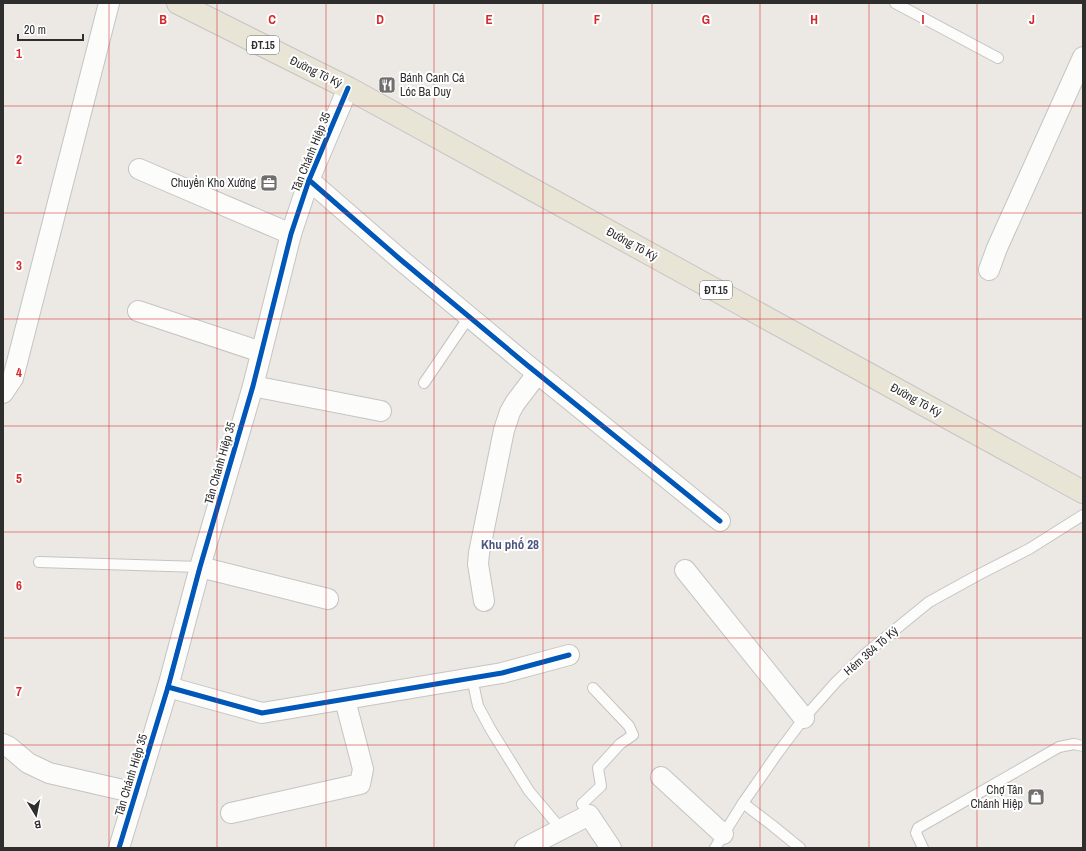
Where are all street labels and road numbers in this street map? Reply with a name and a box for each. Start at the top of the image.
road number: ĐT.15 [247,36,279,54]
street label: Đường Tô Ký [287,52,345,92]
street label: Tân Chánh Hiệp 35 [288,109,335,194]
street label: Đường Tô Ký [604,223,661,265]
road number: ĐT.15 [700,281,732,299]
street label: Đường Tô Ký [888,379,945,421]
street label: Tân Chánh Hiệp 35 [201,419,240,506]
street label: Hẻm 364 Tô Ký [840,623,902,679]
street label: Tân Chánh Hiệp 35 [111,732,151,818]

